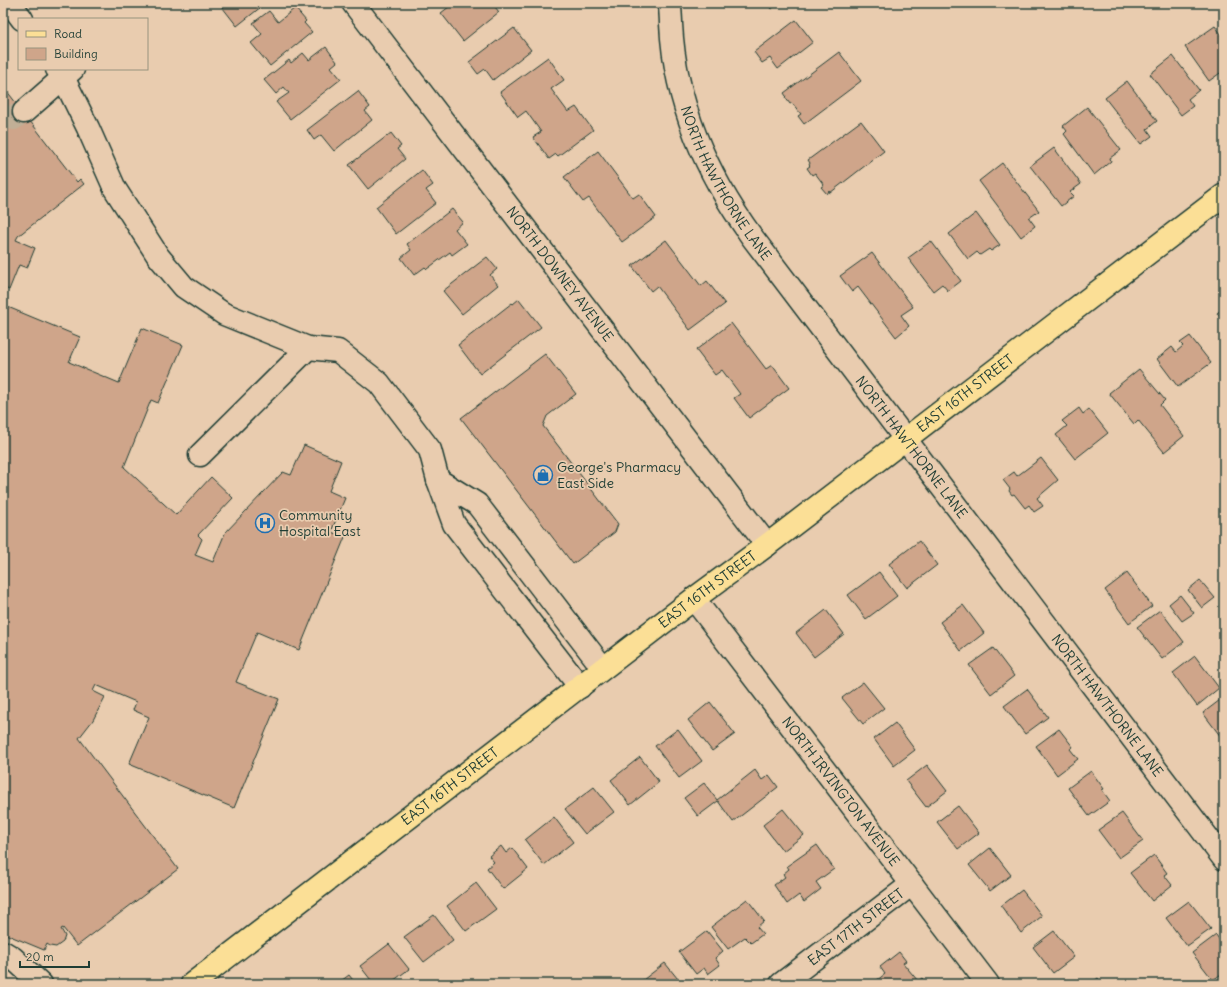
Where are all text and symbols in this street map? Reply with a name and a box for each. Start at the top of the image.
legend [18,18,148,70]
text: Road [54,26,82,41]
text: Building [54,46,98,61]
street label: NORTH HAWTHORNE LANE [677,104,775,264]
street label: NORTH DOWNEY AVENUE [503,203,617,345]
street label: EAST 16TH STREET [913,350,1017,436]
street label: NORTH HAWTHORNE LANE [852,372,971,522]
place label: George's Pharmacy East Side [557,458,681,492]
shop icon: George's Pharmacy East Side [532,464,554,486]
place label: Community Hospital East [279,506,361,540]
hospital icon: Community Hospital East [254,512,276,534]
street label: EAST 16TH STREET [655,547,760,632]
street label: NORTH HAWTHORNE LANE [1048,630,1167,780]
street label: NORTH IRVINGTON AVENUE [778,713,904,870]
street label: EAST 16TH STREET [398,743,502,829]
street label: EAST 17TH STREET [804,884,908,969]
scale bar [20,943,89,969]
text: 20 m [26,949,54,964]

